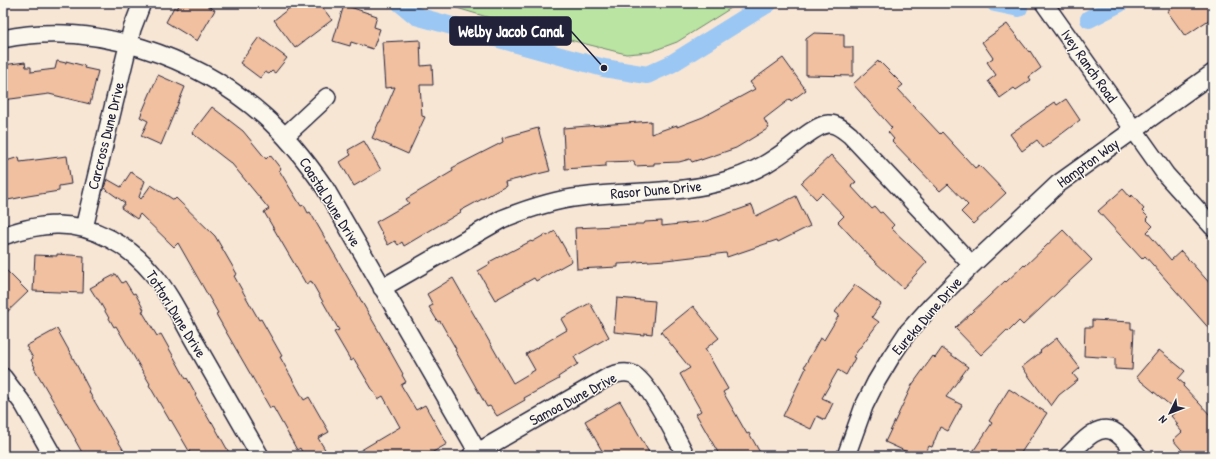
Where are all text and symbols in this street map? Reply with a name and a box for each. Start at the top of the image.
callout: Welby Jacob Canal [450,17,571,45]
text: Welby Jacob Canal [458,20,564,43]
street label: Ivey Ranch Road [1056,25,1122,107]
street label: Carcross Dune Drive [82,80,129,192]
street label: Hampton Way [1052,133,1123,192]
street label: Coastal Dune Drive [295,153,366,251]
street label: Rasor Dune Drive [610,175,702,204]
street label: Tottori Dune Drive [141,266,212,362]
street label: Eureka Dune Drive [887,272,967,359]
street label: Samoa Dune Drive [525,367,620,430]
north arrow [1150,393,1190,433]
text: N [1155,413,1170,427]

